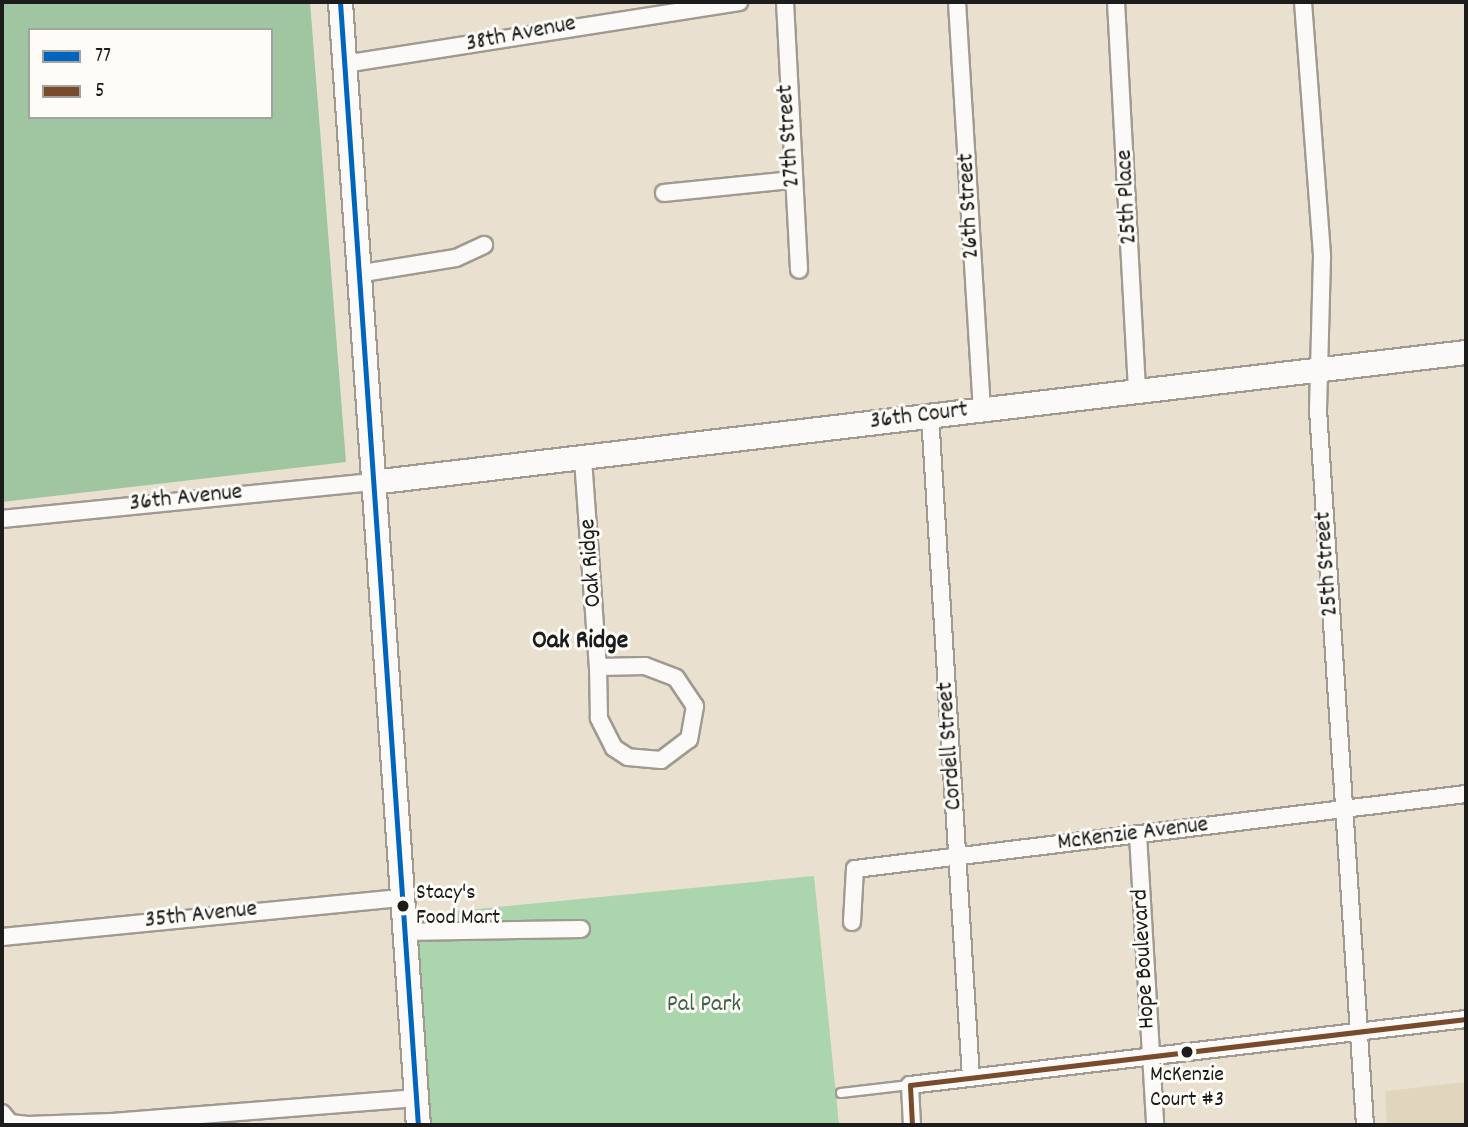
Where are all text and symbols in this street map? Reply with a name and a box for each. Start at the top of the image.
street label: 38th Avenue [464,10,578,60]
legend [28,28,273,119]
text: 77 [95,42,111,72]
text: 5 [95,77,105,107]
street label: 27th Street [772,83,808,189]
street label: 25th Place [1111,149,1145,245]
street label: 26th Street [953,152,987,260]
street label: 36th Court [868,397,970,437]
street label: 36th Avenue [128,479,244,519]
street label: 25th Street [1310,510,1346,618]
street label: Oak Ridge [575,518,609,608]
district label: Oak Ridge [532,626,628,658]
street label: Cordell Street [932,681,970,811]
street label: McKenzie Avenue [1056,811,1210,859]
place label: Stacy's Food Mart [416,880,500,931]
street label: Hope Boulevard [1127,888,1163,1030]
street label: 35th Avenue [143,896,259,936]
marker: Stacy's Food Mart [396,899,410,913]
park label: Pal Park [667,992,741,1020]
marker: McKenzie Court #3 [1180,1045,1194,1059]
place label: McKenzie Court #3 [1150,1062,1224,1114]

